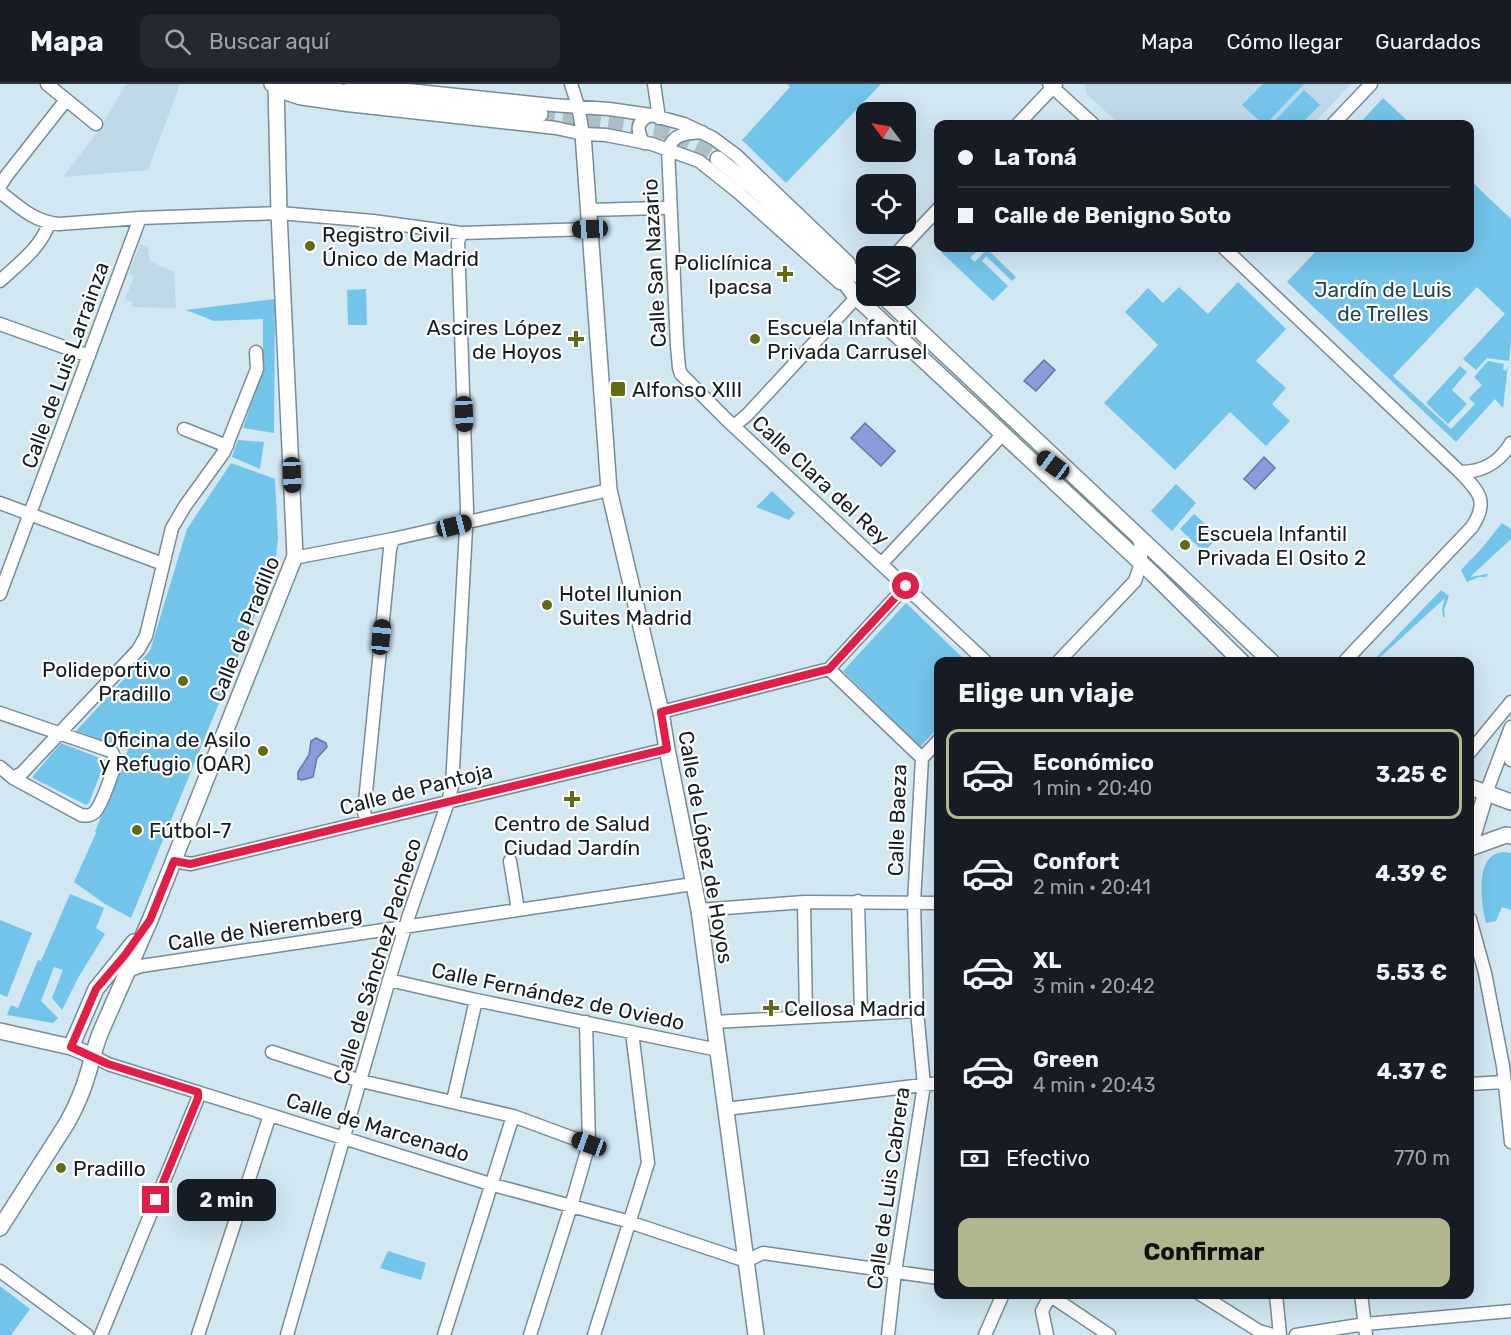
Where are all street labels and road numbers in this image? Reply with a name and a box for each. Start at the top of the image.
street label: Calle San Nazario [637,178,671,348]
street label: Calle de Luis Larrainza [16,258,114,472]
street label: Calle Clara del Rey [747,410,895,550]
street label: Calle de Pradillo [203,553,285,705]
street label: Calle de López de Hoyos [673,729,739,965]
street label: Calle de Pantoja [337,758,495,820]
street label: Calle Baeza [883,763,911,877]
street label: Calle de Sánchez Pacheco [328,835,426,1087]
street label: Calle de Nieremberg [166,900,364,956]
street label: Calle Fernández de Oviedo [429,957,687,1035]
street label: Calle de Luis Cabrera [861,1085,915,1291]
street label: Calle de Marcenado [283,1087,473,1167]

